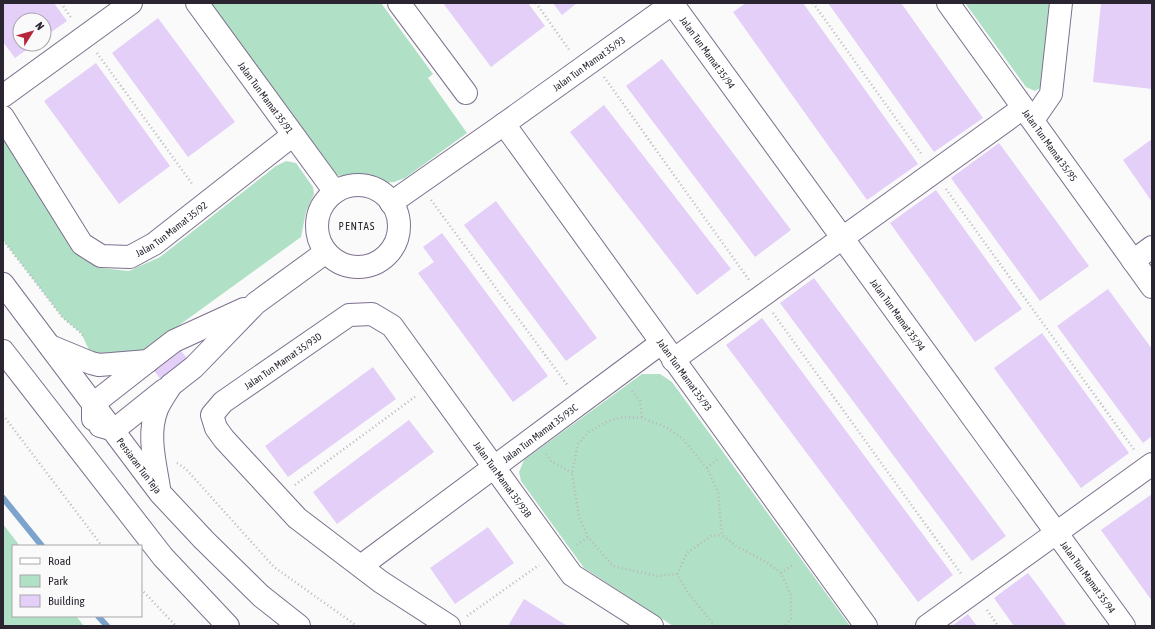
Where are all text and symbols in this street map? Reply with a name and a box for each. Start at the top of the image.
north arrow [12,12,52,52]
street label: Jalan Tun Mamat 35/94 [678,14,738,91]
text: N [33,20,47,32]
street label: Jalan Tun Mamat 35/93 [550,34,627,93]
street label: Jalan Tun Mamat 35/91 [236,59,296,136]
street label: Jalan Tun Mamat 35/95 [1021,107,1080,184]
street label: Jalan Tun Mamat 35/92 [133,199,209,259]
district label: PENTAS [339,220,375,232]
street label: Jalan Tun Mamat 35/94 [868,277,928,353]
street label: Jalan Tun Mamat 35/93D [242,330,324,391]
street label: Jalan Tun Mamat 35/93 [655,337,715,413]
street label: Jalan Tun Mamat 35/93C [500,401,580,464]
street label: Persiaran Tun Teja [115,436,164,496]
street label: Jalan Tun Mamat 35/93B [472,439,534,520]
street label: Jalan Tun Mamat 35/94 [1059,539,1118,615]
legend [12,545,142,617]
text: Road [48,554,71,568]
text: Park [48,574,69,588]
text: Building [48,594,86,608]

